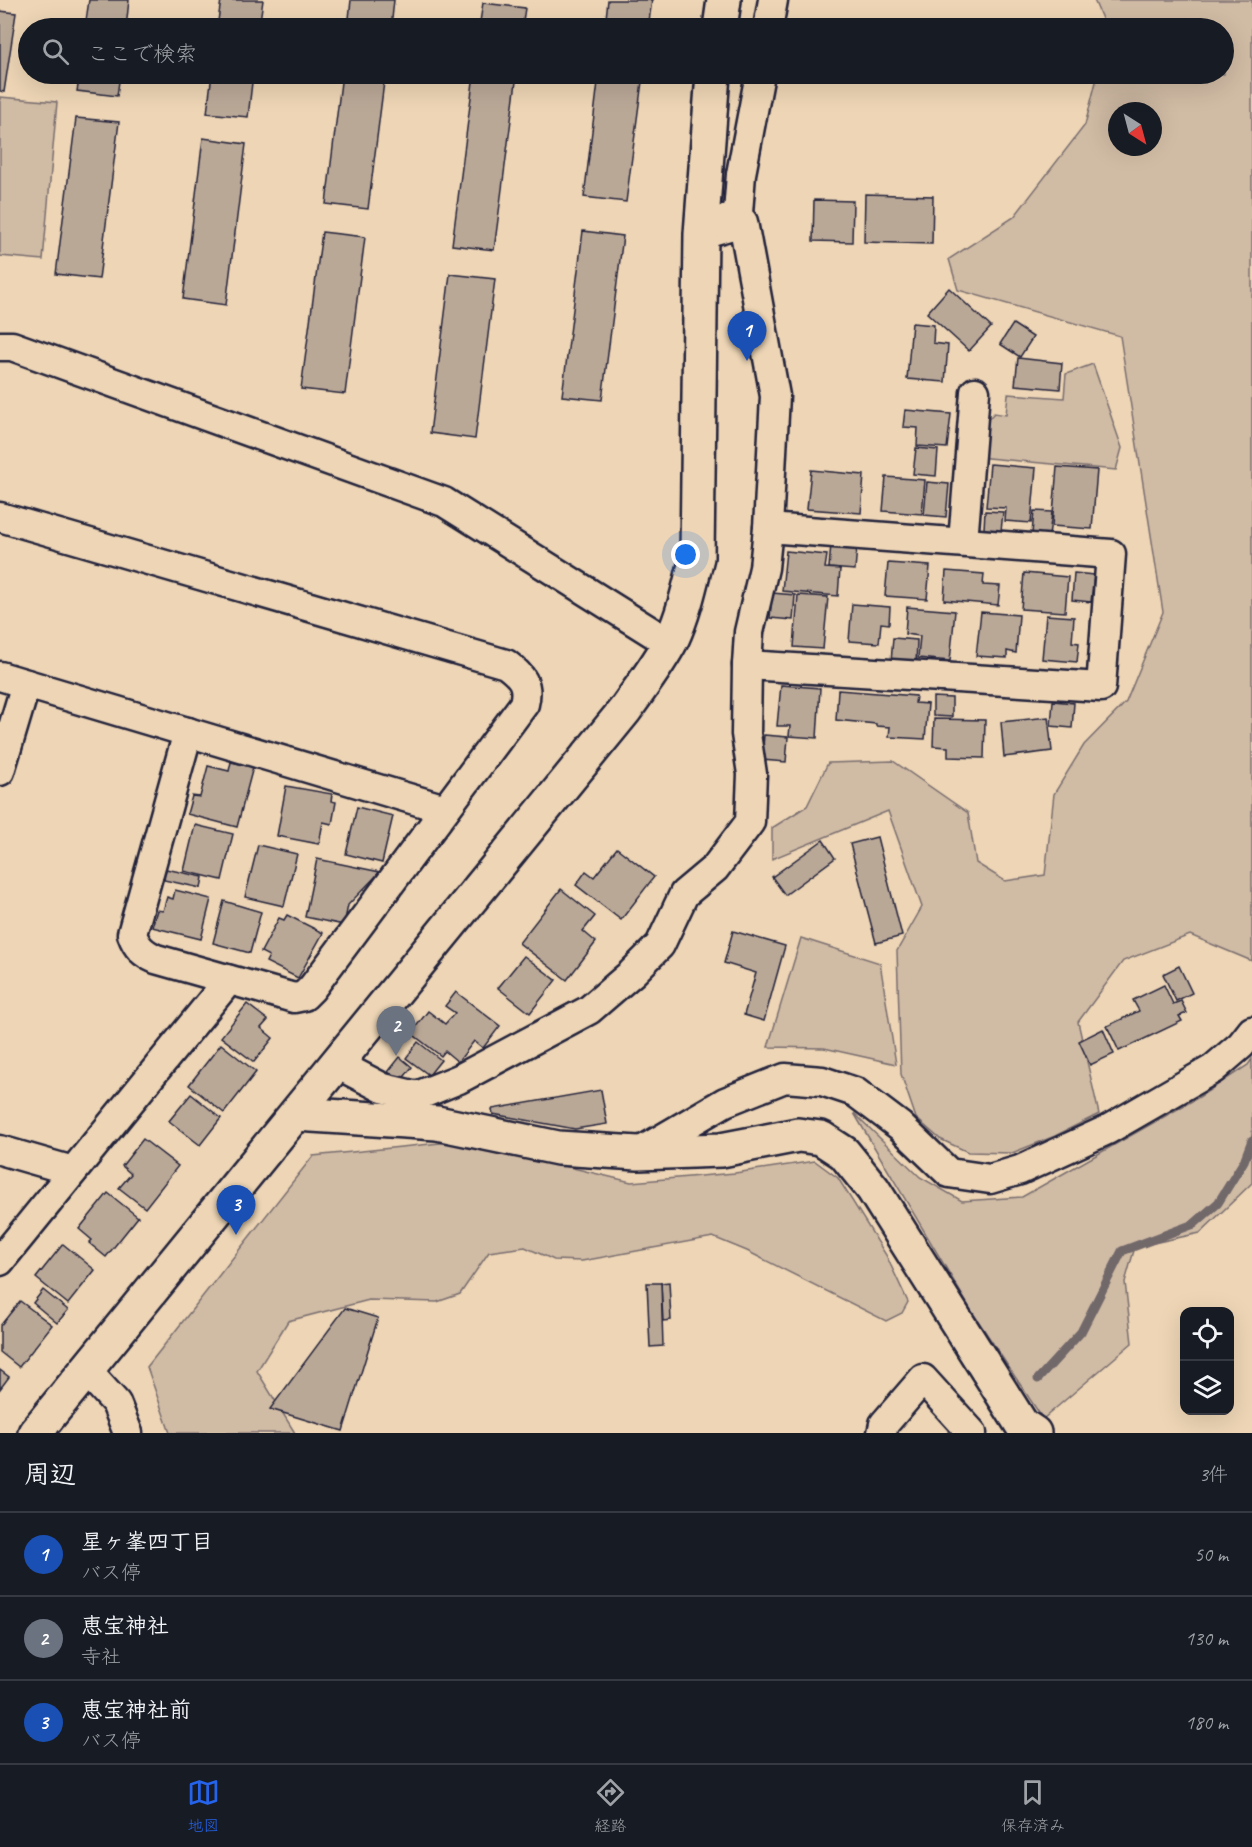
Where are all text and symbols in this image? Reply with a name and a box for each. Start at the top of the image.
search box [18,18,1234,84]
icon: search [39,35,72,68]
text: ここで検索 [87,40,197,68]
north arrow [1108,102,1162,156]
pin: 1 [728,312,766,361]
your location [671,540,700,569]
pin: 2 [376,1006,416,1056]
pin: 3 [216,1186,256,1235]
map controls [1180,1307,1234,1415]
button: locate [1180,1307,1234,1361]
button: layers [1180,1361,1234,1415]
text: 周辺 [24,1458,76,1491]
text: 3件 [1199,1462,1228,1487]
text: 星ヶ峯四丁目 [81,1528,213,1556]
text: 1 [39,1542,48,1567]
text: 50 m [1194,1542,1228,1567]
text: バス停 [81,1560,141,1585]
text: 恵宝神社 [81,1612,169,1640]
text: 2 [39,1626,48,1651]
text: 130 m [1185,1626,1228,1651]
text: 寺社 [81,1644,121,1669]
text: 恵宝神社前 [81,1696,191,1724]
text: 3 [39,1710,48,1735]
text: 180 m [1185,1710,1228,1735]
text: バス停 [81,1728,141,1753]
tab: 地図 [187,1776,220,1836]
tab: 経路 [594,1776,627,1836]
tab: 保存済み [1001,1776,1065,1836]

